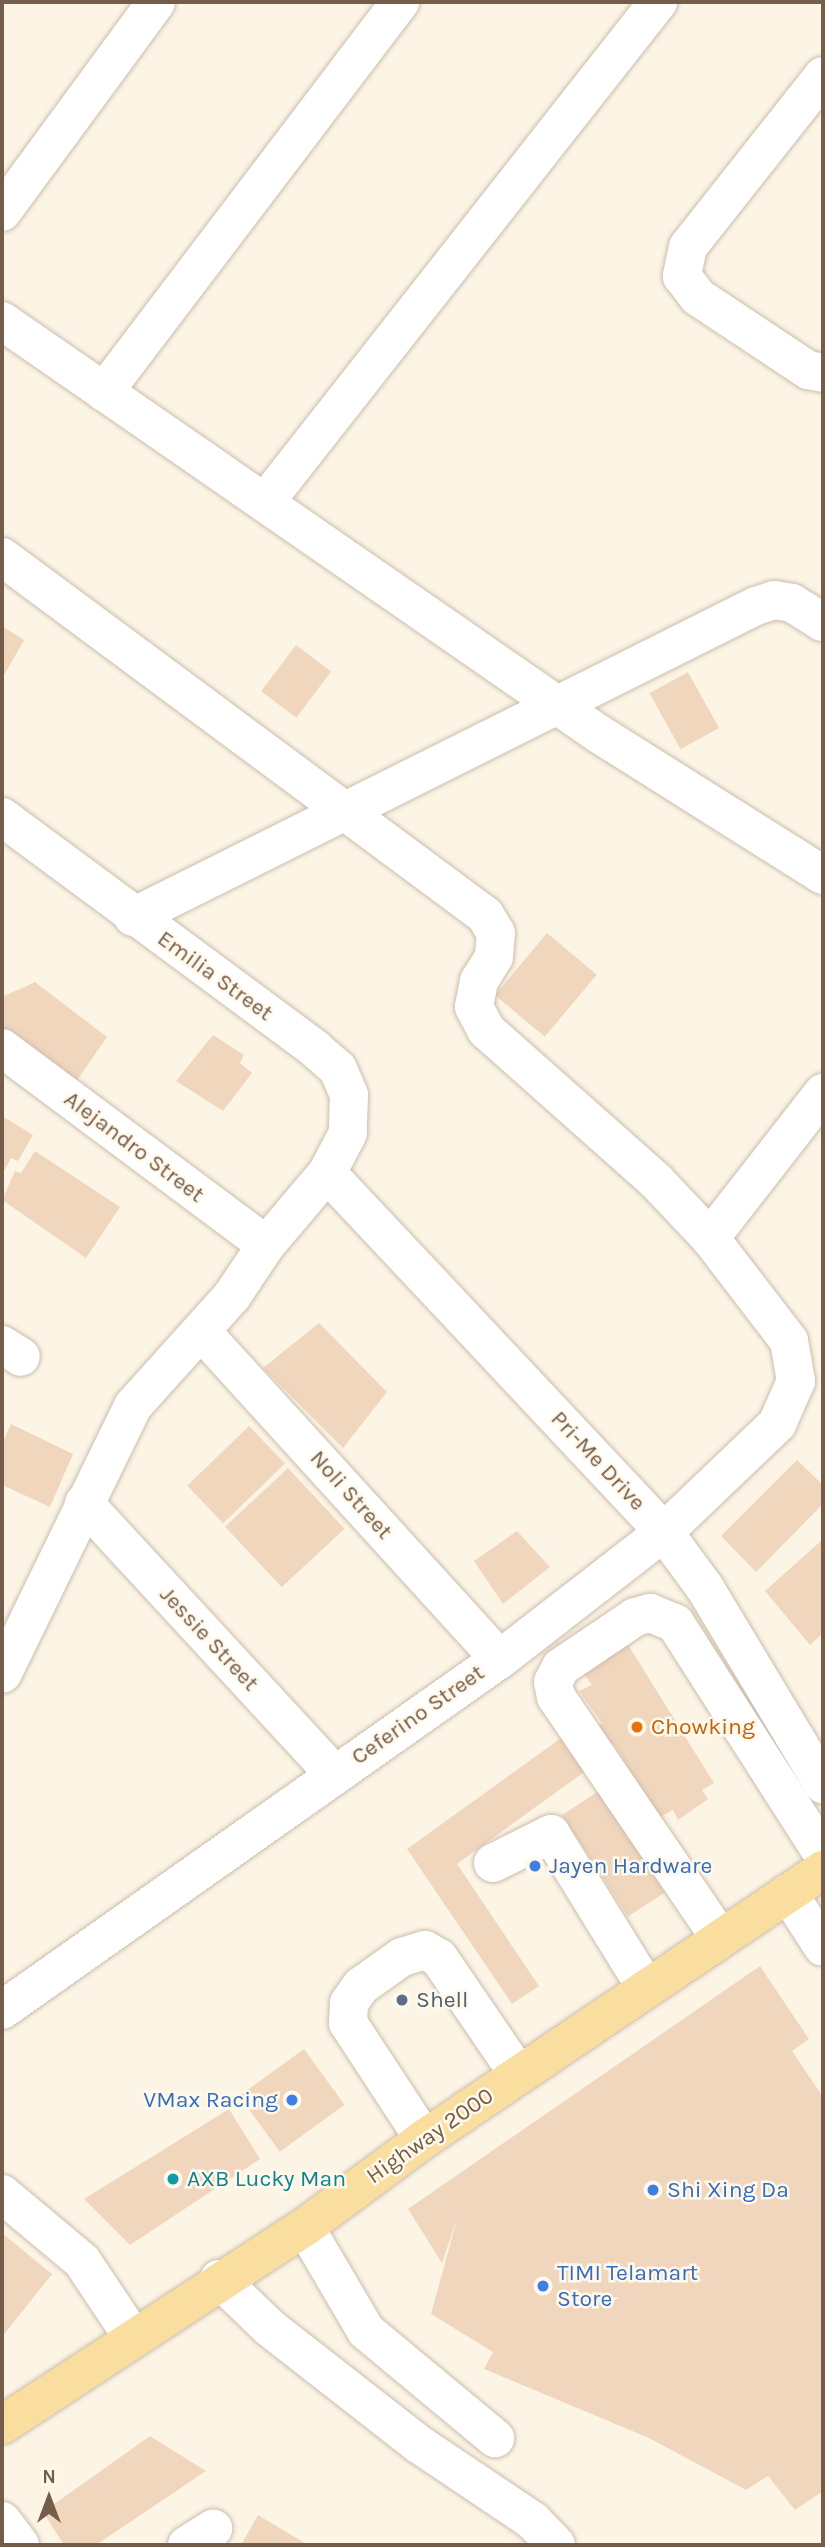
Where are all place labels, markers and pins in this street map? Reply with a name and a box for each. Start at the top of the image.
place label: Chowking [651,1713,755,1741]
marker: Chowking [629,1719,645,1735]
place label: Jayen Hardware [549,1852,712,1880]
marker: Jayen Hardware [527,1858,543,1874]
place label: Shell [416,1986,468,2014]
marker: Shell [394,1992,410,2008]
place label: VMax Racing [143,2086,278,2114]
marker: VMax Racing [284,2092,300,2108]
place label: AXB Lucky Man [187,2165,346,2193]
marker: AXB Lucky Man [165,2171,181,2187]
place label: Shi Xing Da [667,2176,789,2204]
marker: Shi Xing Da [645,2182,661,2198]
place label: TIMI Telamart Store [557,2259,698,2313]
marker: TIMI Telamart Store [535,2278,551,2294]

